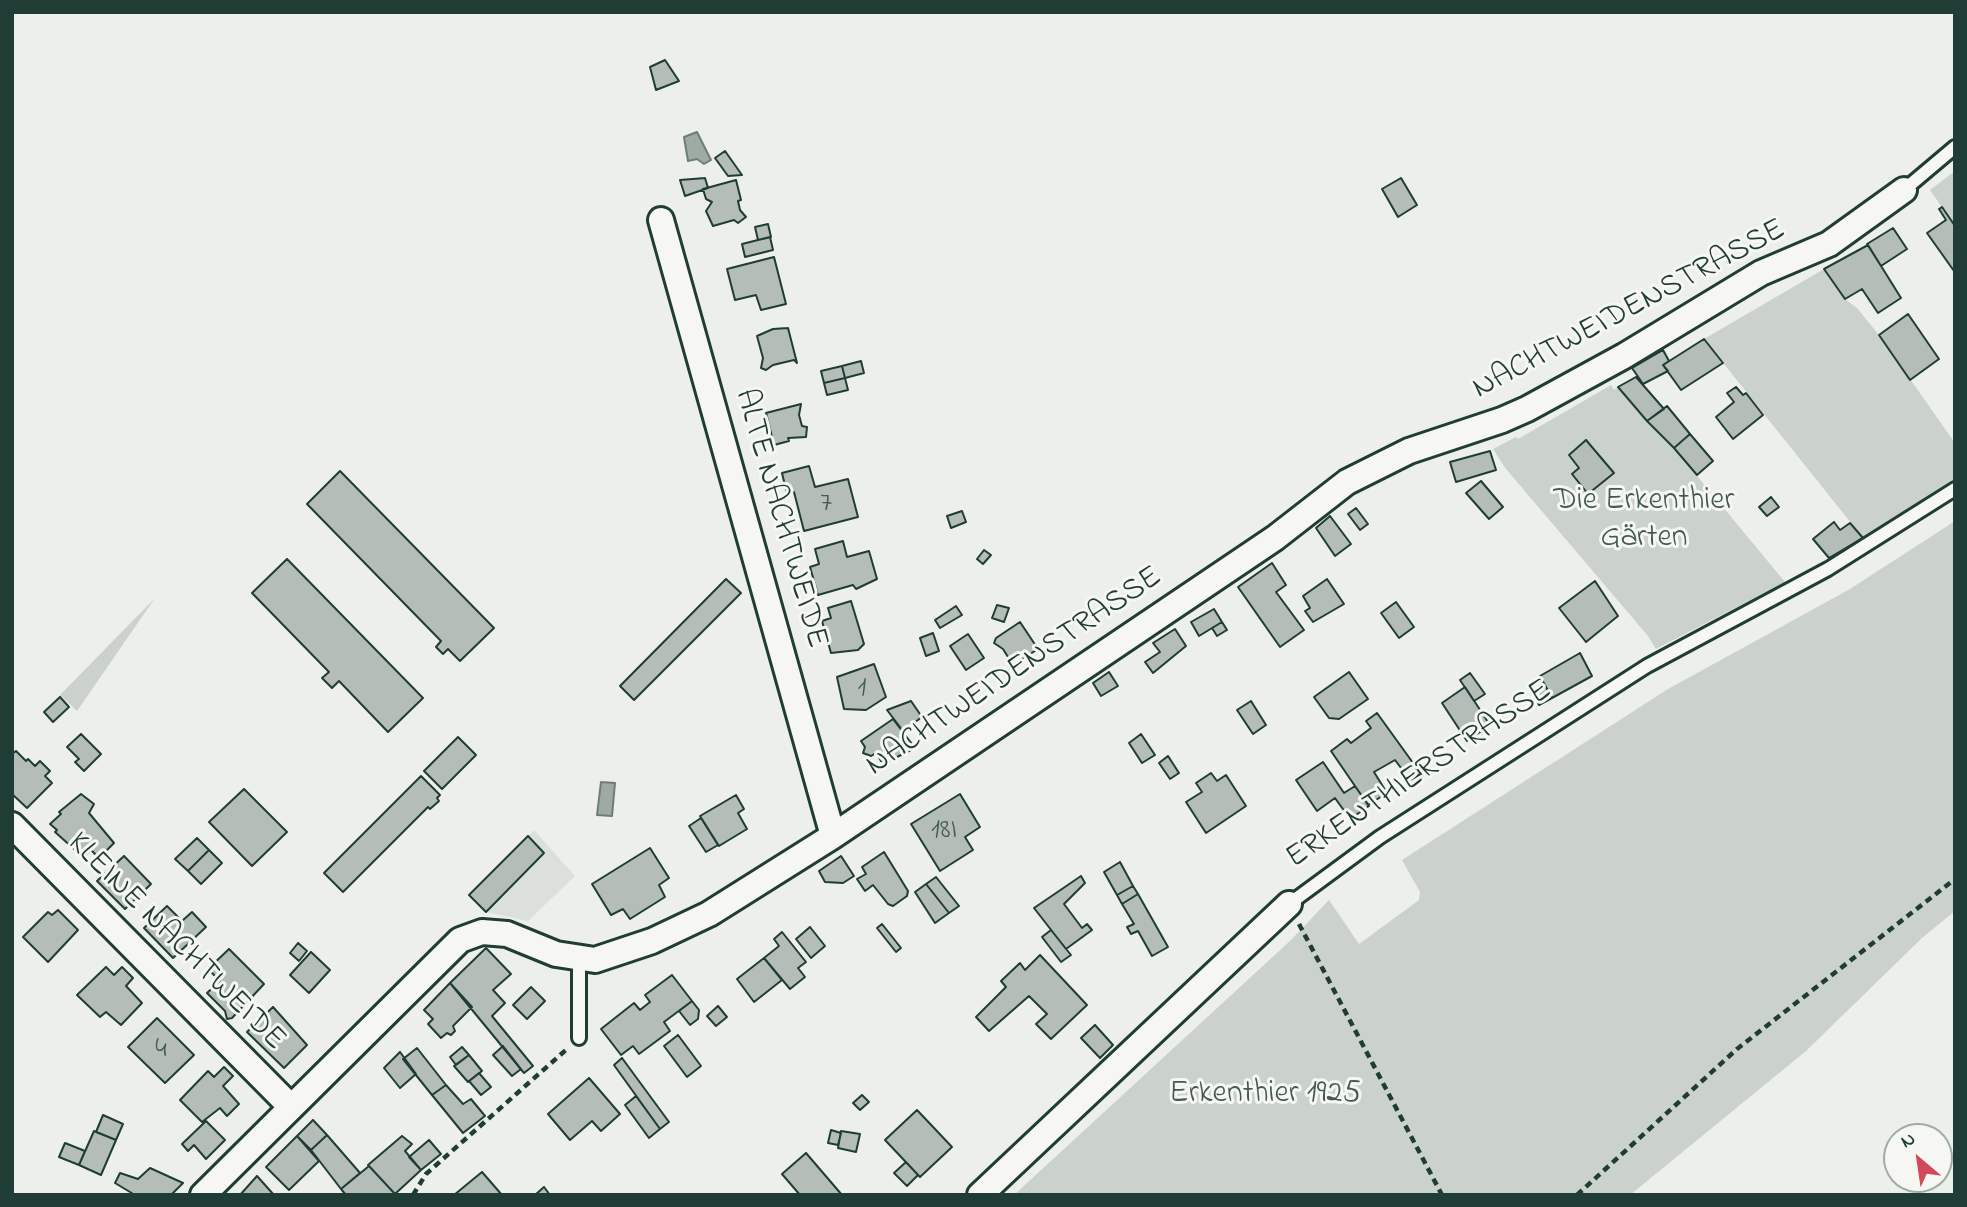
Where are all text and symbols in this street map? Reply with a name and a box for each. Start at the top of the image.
street label: NACHTWEIDENSTRASSE [1467,212,1793,410]
street label: ALTE NACHTWEIDE [724,385,834,653]
park label: Die Erkenthier Gärten [1554,484,1734,559]
house number: 7 [820,488,832,522]
street label: NACHTWEIDENSTRASSE [860,560,1170,786]
house number: 1 [858,673,866,707]
street label: ERKENTHIERSTRASSE [1280,673,1560,879]
house number: 18I [931,815,957,849]
street label: KLEINE NACHTWEIDE [58,826,292,1060]
house number: 4 [155,1034,167,1068]
park label: Erkenthier 1925 [1169,1077,1361,1115]
north arrow [1883,1123,1953,1193]
text: N [1896,1126,1921,1156]

